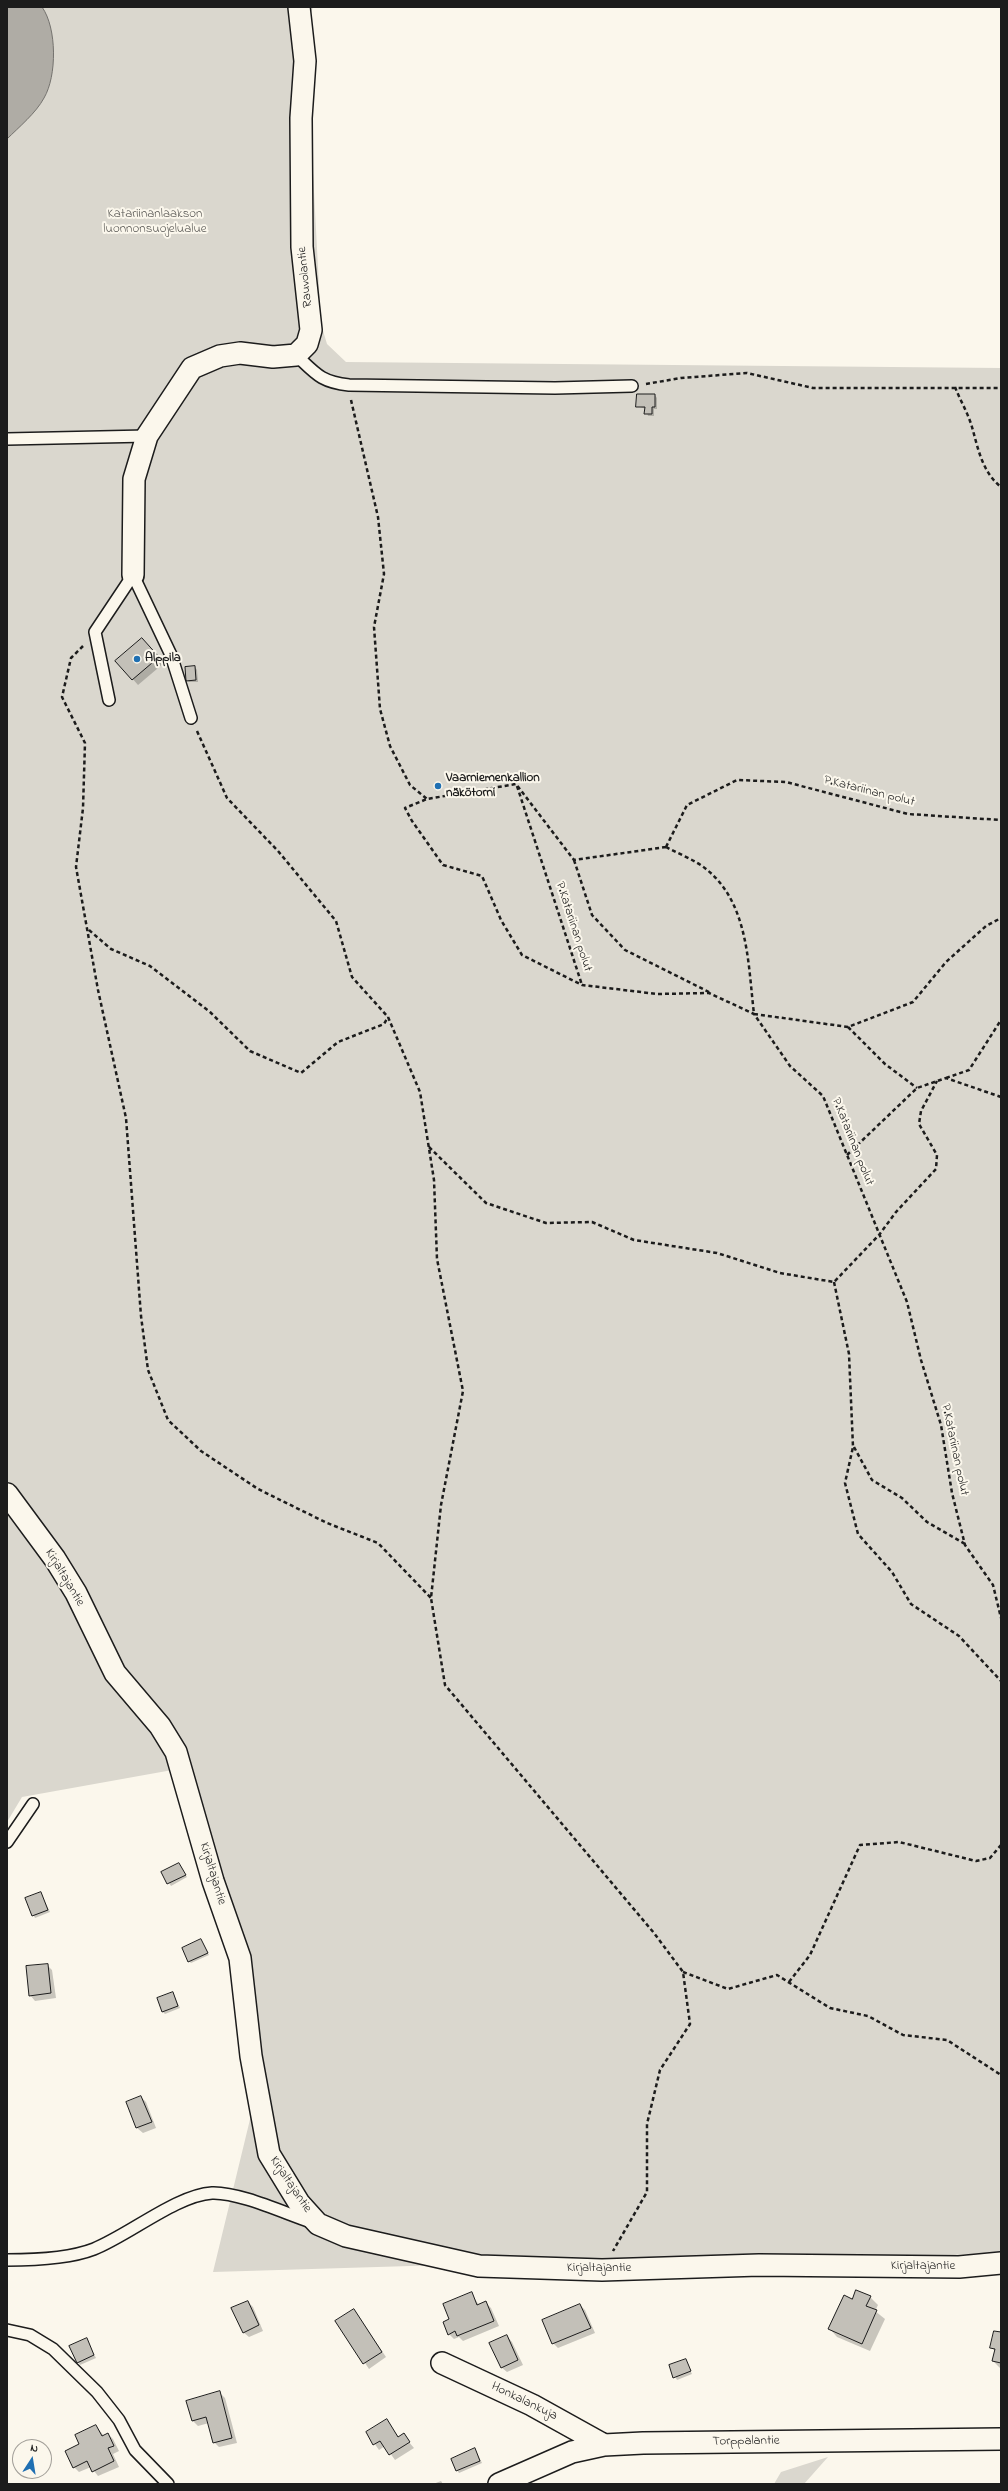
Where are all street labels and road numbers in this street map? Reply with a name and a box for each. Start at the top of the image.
street label: Rauvolantie [295,246,317,308]
street label: P.Katariinan polut [822,773,916,811]
street label: P.Katariinan polut [551,880,595,974]
street label: P.Katariinan polut [827,1096,877,1188]
street label: P.Katariinan polut [937,1403,971,1497]
street label: Kirjaltajantie [41,1546,87,1610]
street label: Kirjaltajantie [195,1841,229,1907]
street label: Kirjaltajantie [266,2154,314,2216]
street label: Kirjaltajantie [891,2259,955,2275]
street label: Kirjaltajantie [567,2261,631,2277]
street label: Honkalankuja [488,2379,560,2425]
street label: Torppalantie [712,2434,780,2450]

